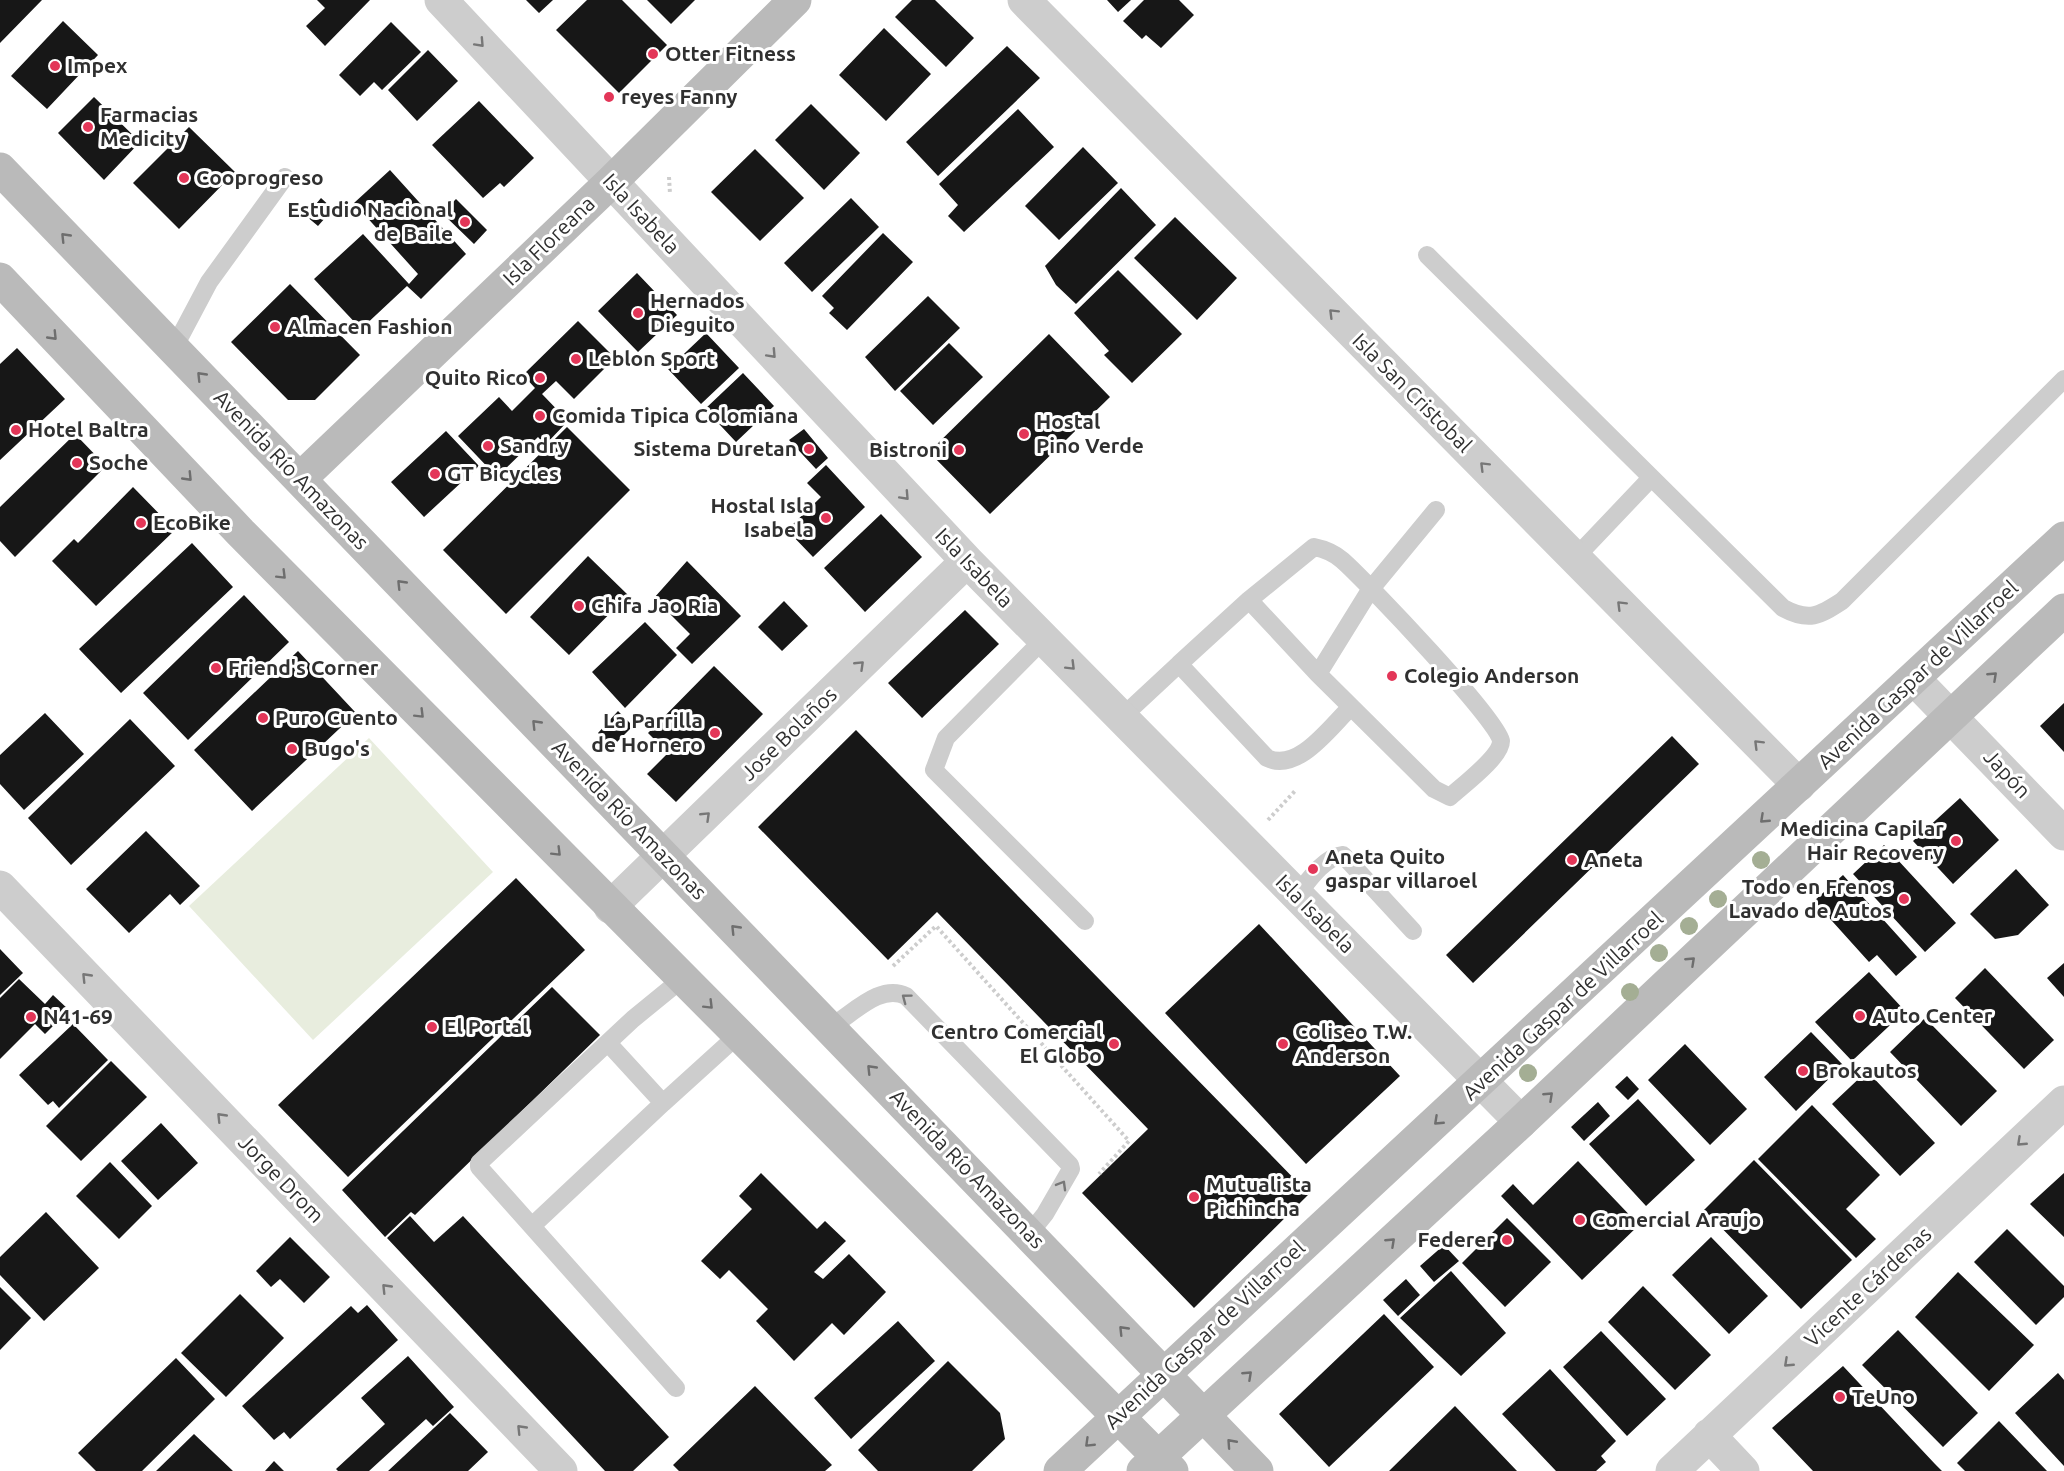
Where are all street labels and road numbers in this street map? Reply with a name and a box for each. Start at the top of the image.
street label: Isla Isabela [598,168,685,258]
street label: Isla Floreana [498,191,599,290]
street label: Isla San Cristobal [1348,328,1477,457]
street label: Avenida Río Amazonas [210,385,374,554]
street label: Isla Isabela [931,523,1018,612]
street label: Avenida Gaspar de Villarroel [1812,575,2022,773]
street label: Jose Bolaños [736,682,841,785]
street label: Avenida Río Amazonas [548,735,712,904]
street label: Japón [1979,744,2036,803]
street label: Isla Isabela [1271,869,1360,958]
street label: Avenida Gaspar de Villarroel [1457,906,1667,1104]
street label: Avenida Río Amazonas [886,1084,1050,1253]
street label: Jorge Drom [234,1130,329,1227]
street label: Vicente Cárdenas [1799,1221,1936,1351]
street label: Avenida Gaspar de Villarroel [1099,1235,1309,1433]

